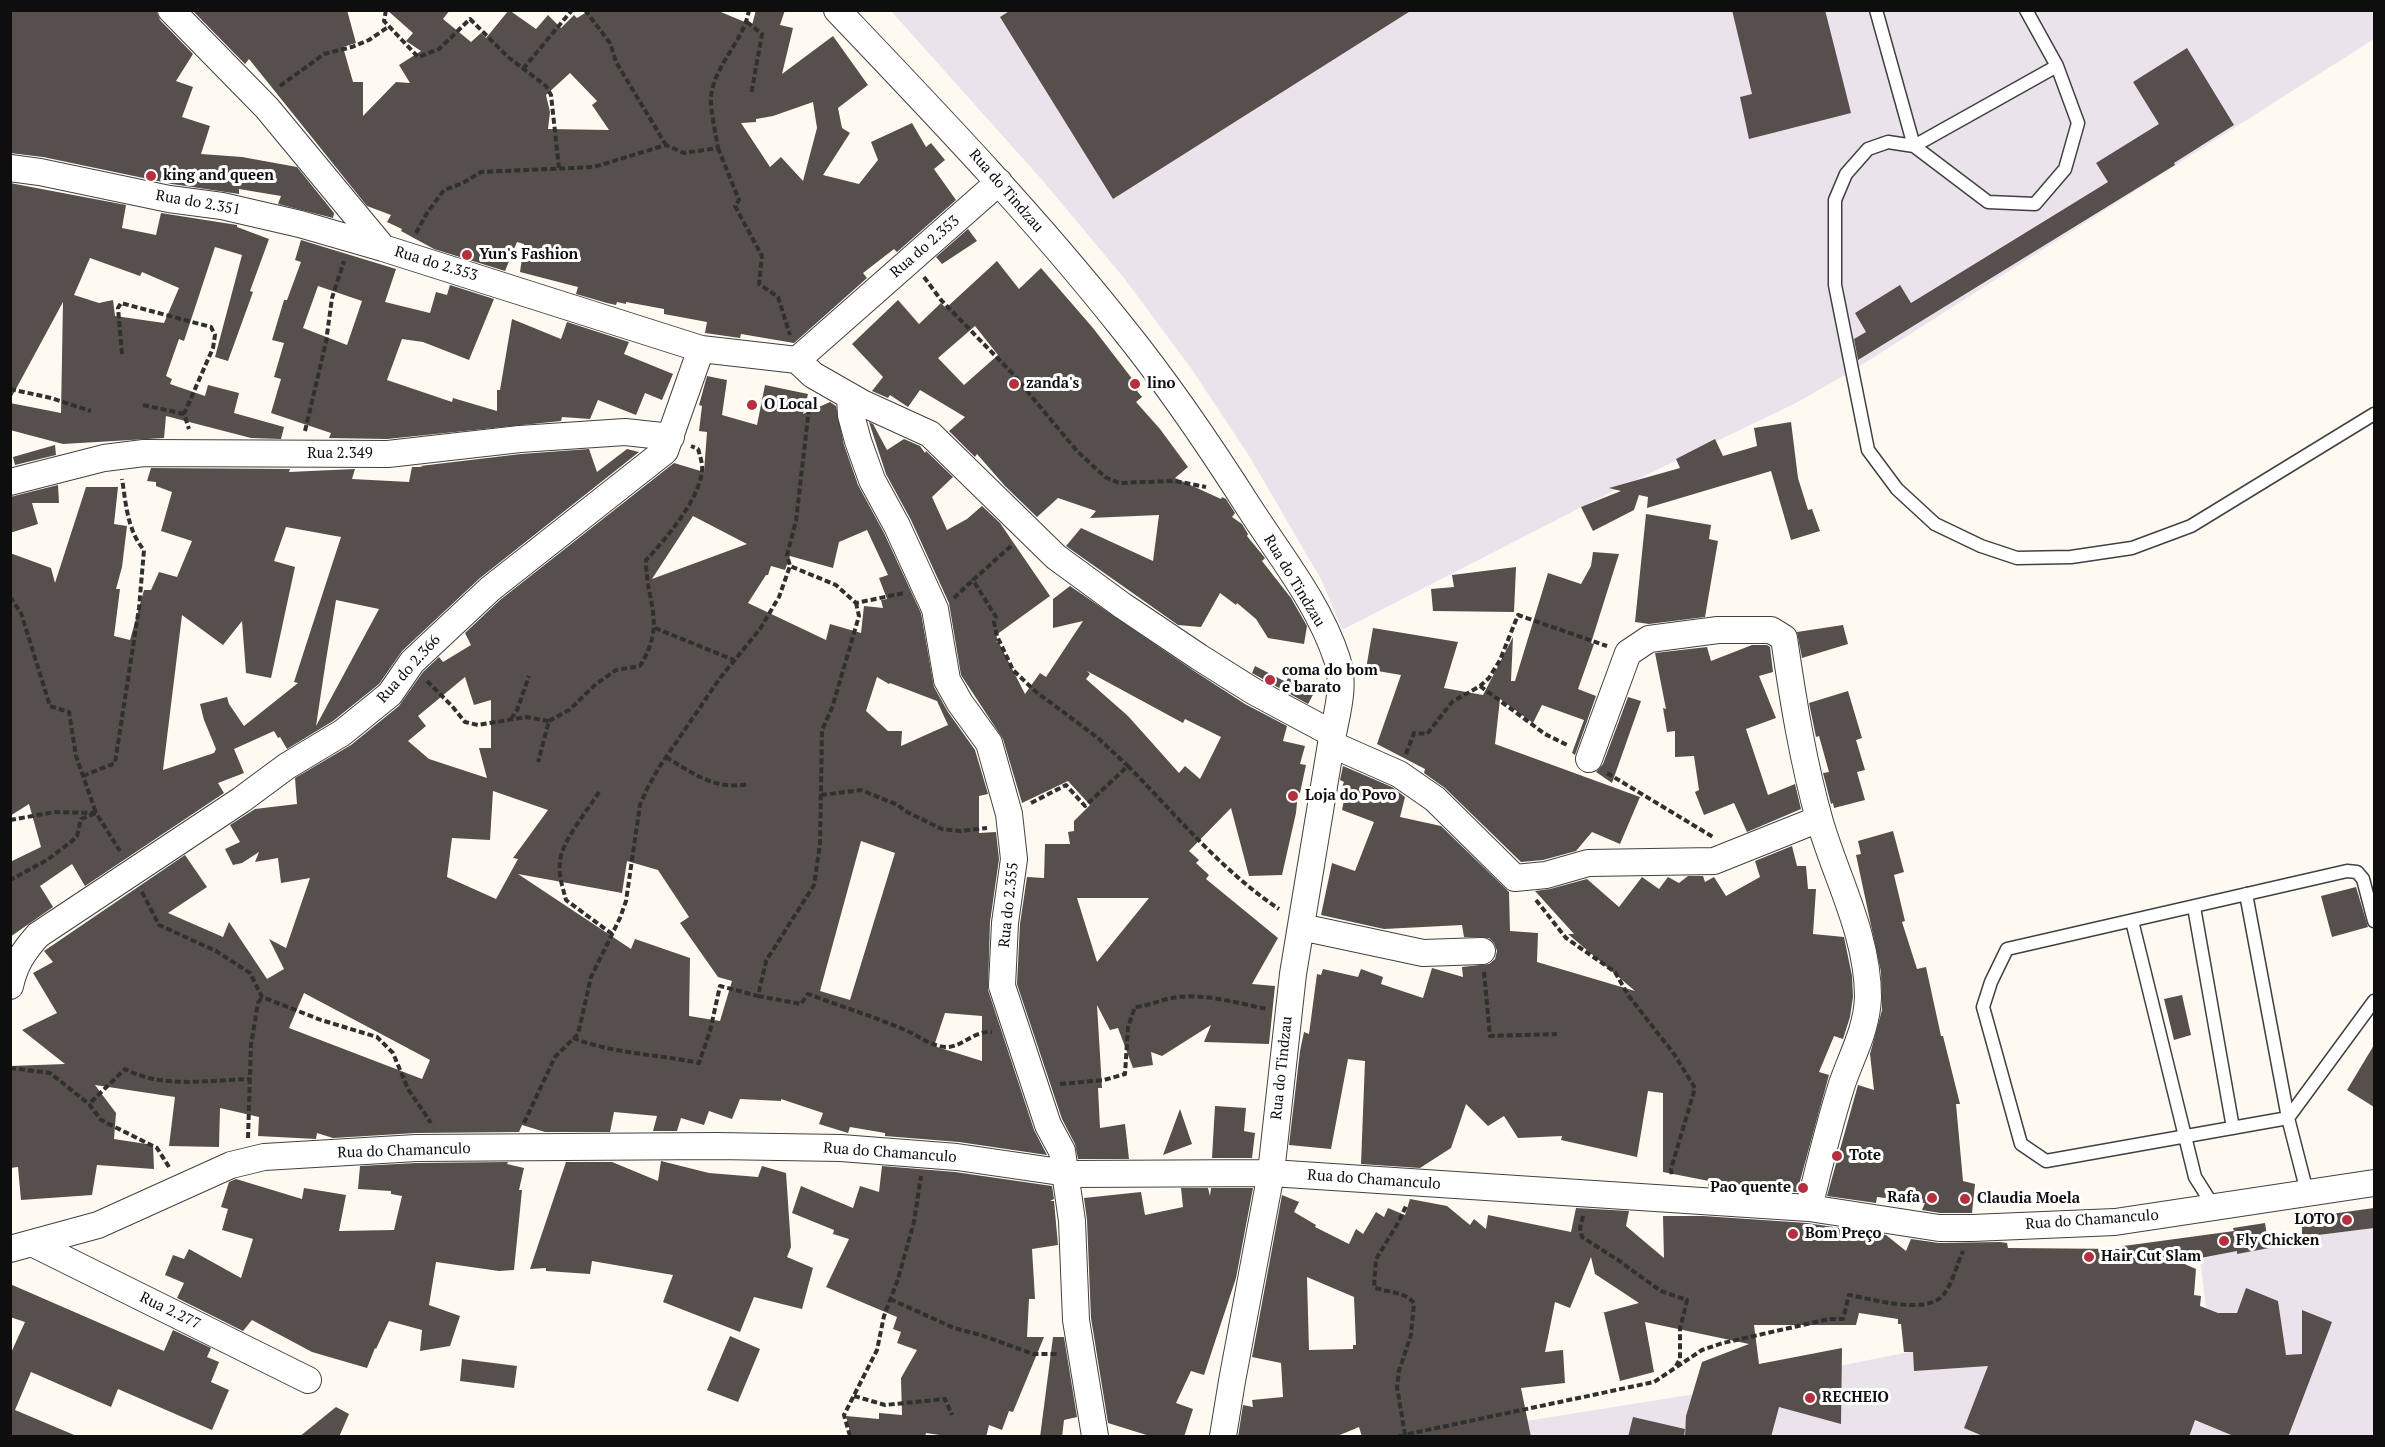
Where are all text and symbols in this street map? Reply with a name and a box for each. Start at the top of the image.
street label: Rua do Tindzau [965,146,1047,236]
place label: king and queen [163,167,274,185]
marker: king and queen [144,169,158,183]
street label: Rua do 2.351 [154,187,242,219]
street label: Rua do 2.353 [887,212,963,282]
street label: Rua do 2.353 [392,243,480,285]
place label: Yun's Fashion [479,246,578,264]
marker: Yun's Fashion [460,248,474,262]
place label: zanda's [1026,375,1079,393]
place label: lino [1147,375,1176,393]
marker: zanda's [1007,377,1021,391]
marker: lino [1128,377,1142,391]
place label: O Local [764,396,818,414]
marker: O Local [745,398,759,412]
street label: Rua 2.349 [307,445,373,463]
street label: Rua do Tindzau [1259,532,1329,630]
street label: Rua do 2.366 [374,631,444,707]
place label: coma do bom e barato [1282,662,1378,697]
marker: coma do bom e barato [1263,673,1277,687]
place label: Loja do Povo [1305,787,1396,805]
marker: Loja do Povo [1286,789,1300,803]
street label: Rua do 2.355 [996,861,1022,949]
street label: Rua do Tindzau [1268,1015,1296,1121]
street label: Rua do Chamanculo [823,1139,957,1167]
street label: Rua do Chamanculo [337,1140,471,1162]
place label: Tote [1849,1147,1881,1165]
marker: Tote [1830,1149,1844,1163]
street label: Rua do Chamanculo [1307,1166,1441,1194]
place label: Pao quente [1710,1179,1791,1197]
marker: Pao quente [1796,1181,1810,1195]
place label: Rafa [1887,1189,1920,1207]
place label: Claudia Moela [1977,1190,2080,1208]
marker: Rafa [1925,1191,1939,1205]
marker: Claudia Moela [1958,1192,1972,1206]
street label: Rua do Chamanculo [2025,1206,2159,1234]
place label: LOTO [2295,1211,2335,1229]
marker: LOTO [2340,1213,2354,1227]
place label: Bom Preço [1805,1225,1882,1243]
marker: Bom Preço [1786,1227,1800,1241]
place label: Fly Chicken [2236,1232,2319,1250]
marker: Fly Chicken [2217,1234,2231,1248]
place label: Hair Cut Slam [2101,1248,2201,1266]
marker: Hair Cut Slam [2082,1250,2096,1264]
street label: Rua 2.277 [137,1289,203,1333]
place label: RECHEIO [1822,1389,1889,1407]
marker: RECHEIO [1803,1391,1817,1405]

